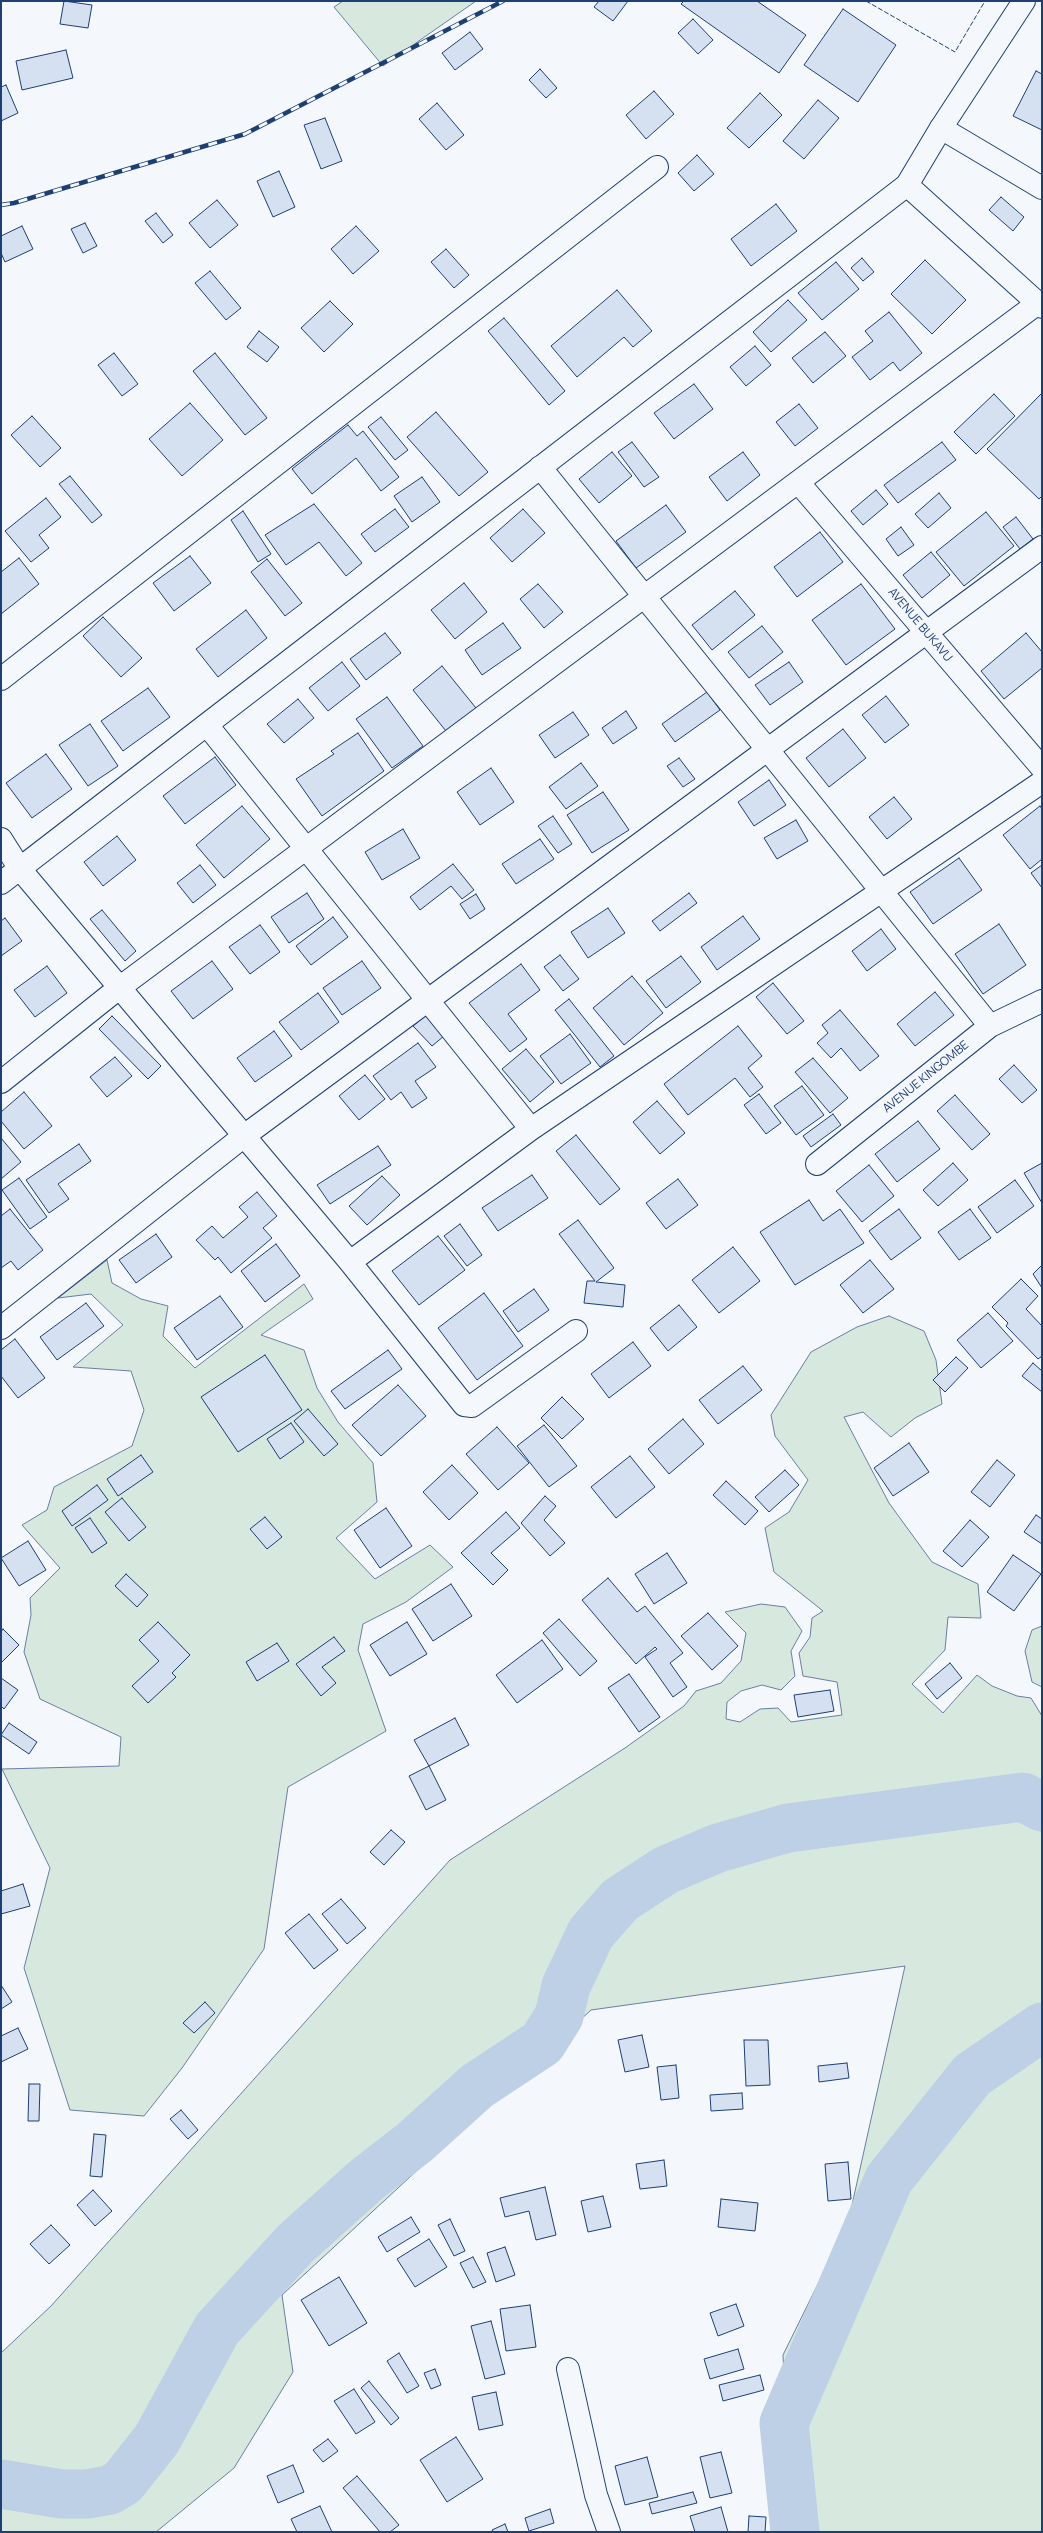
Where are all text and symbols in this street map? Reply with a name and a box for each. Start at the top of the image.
street label: AVENUE BUKAVU [885,585,955,665]
street label: AVENUE KINGOMBE [880,1038,972,1116]

